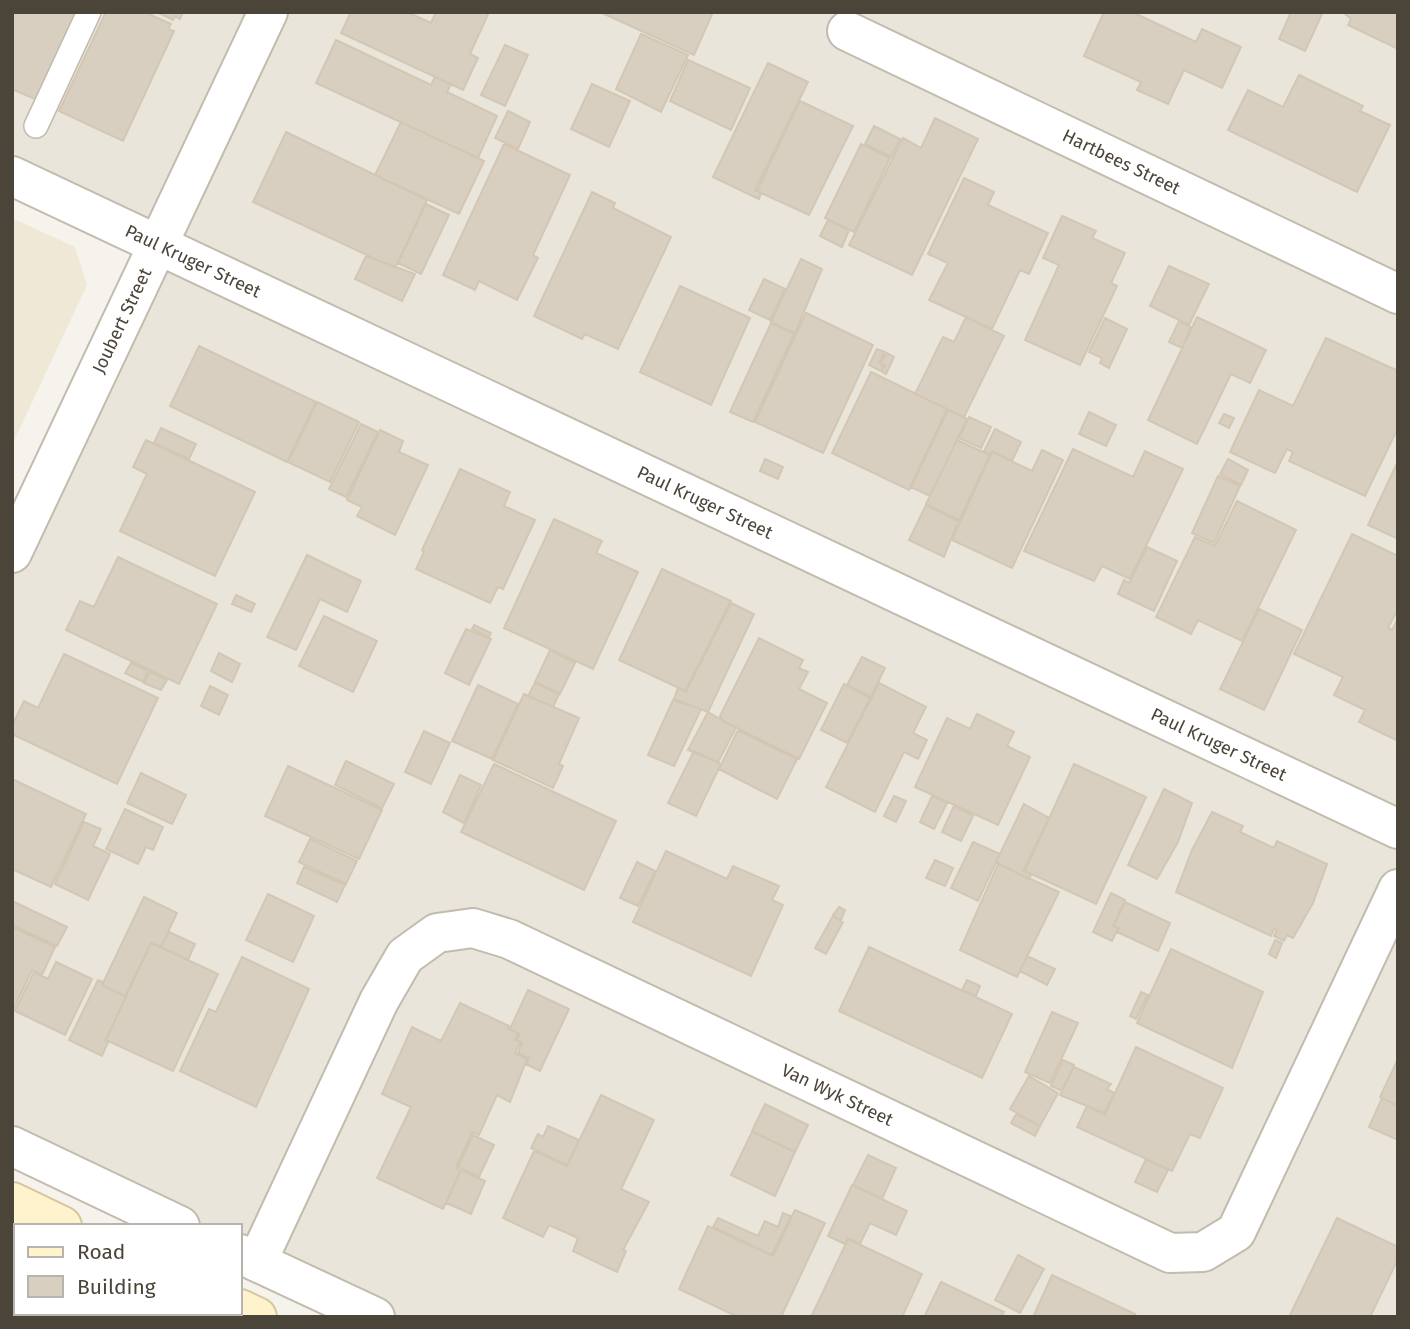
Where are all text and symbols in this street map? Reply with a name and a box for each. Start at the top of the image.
street label: Hartbees Street [1059,124,1184,200]
street label: Paul Kruger Street [122,220,265,303]
street label: Joubert Street [88,264,156,377]
street label: Paul Kruger Street [634,461,777,544]
street label: Paul Kruger Street [1147,703,1291,786]
street label: Van Wyk Street [778,1059,897,1131]
legend [14,1224,242,1315]
text: Road [77,1239,125,1265]
text: Building [77,1274,156,1300]

